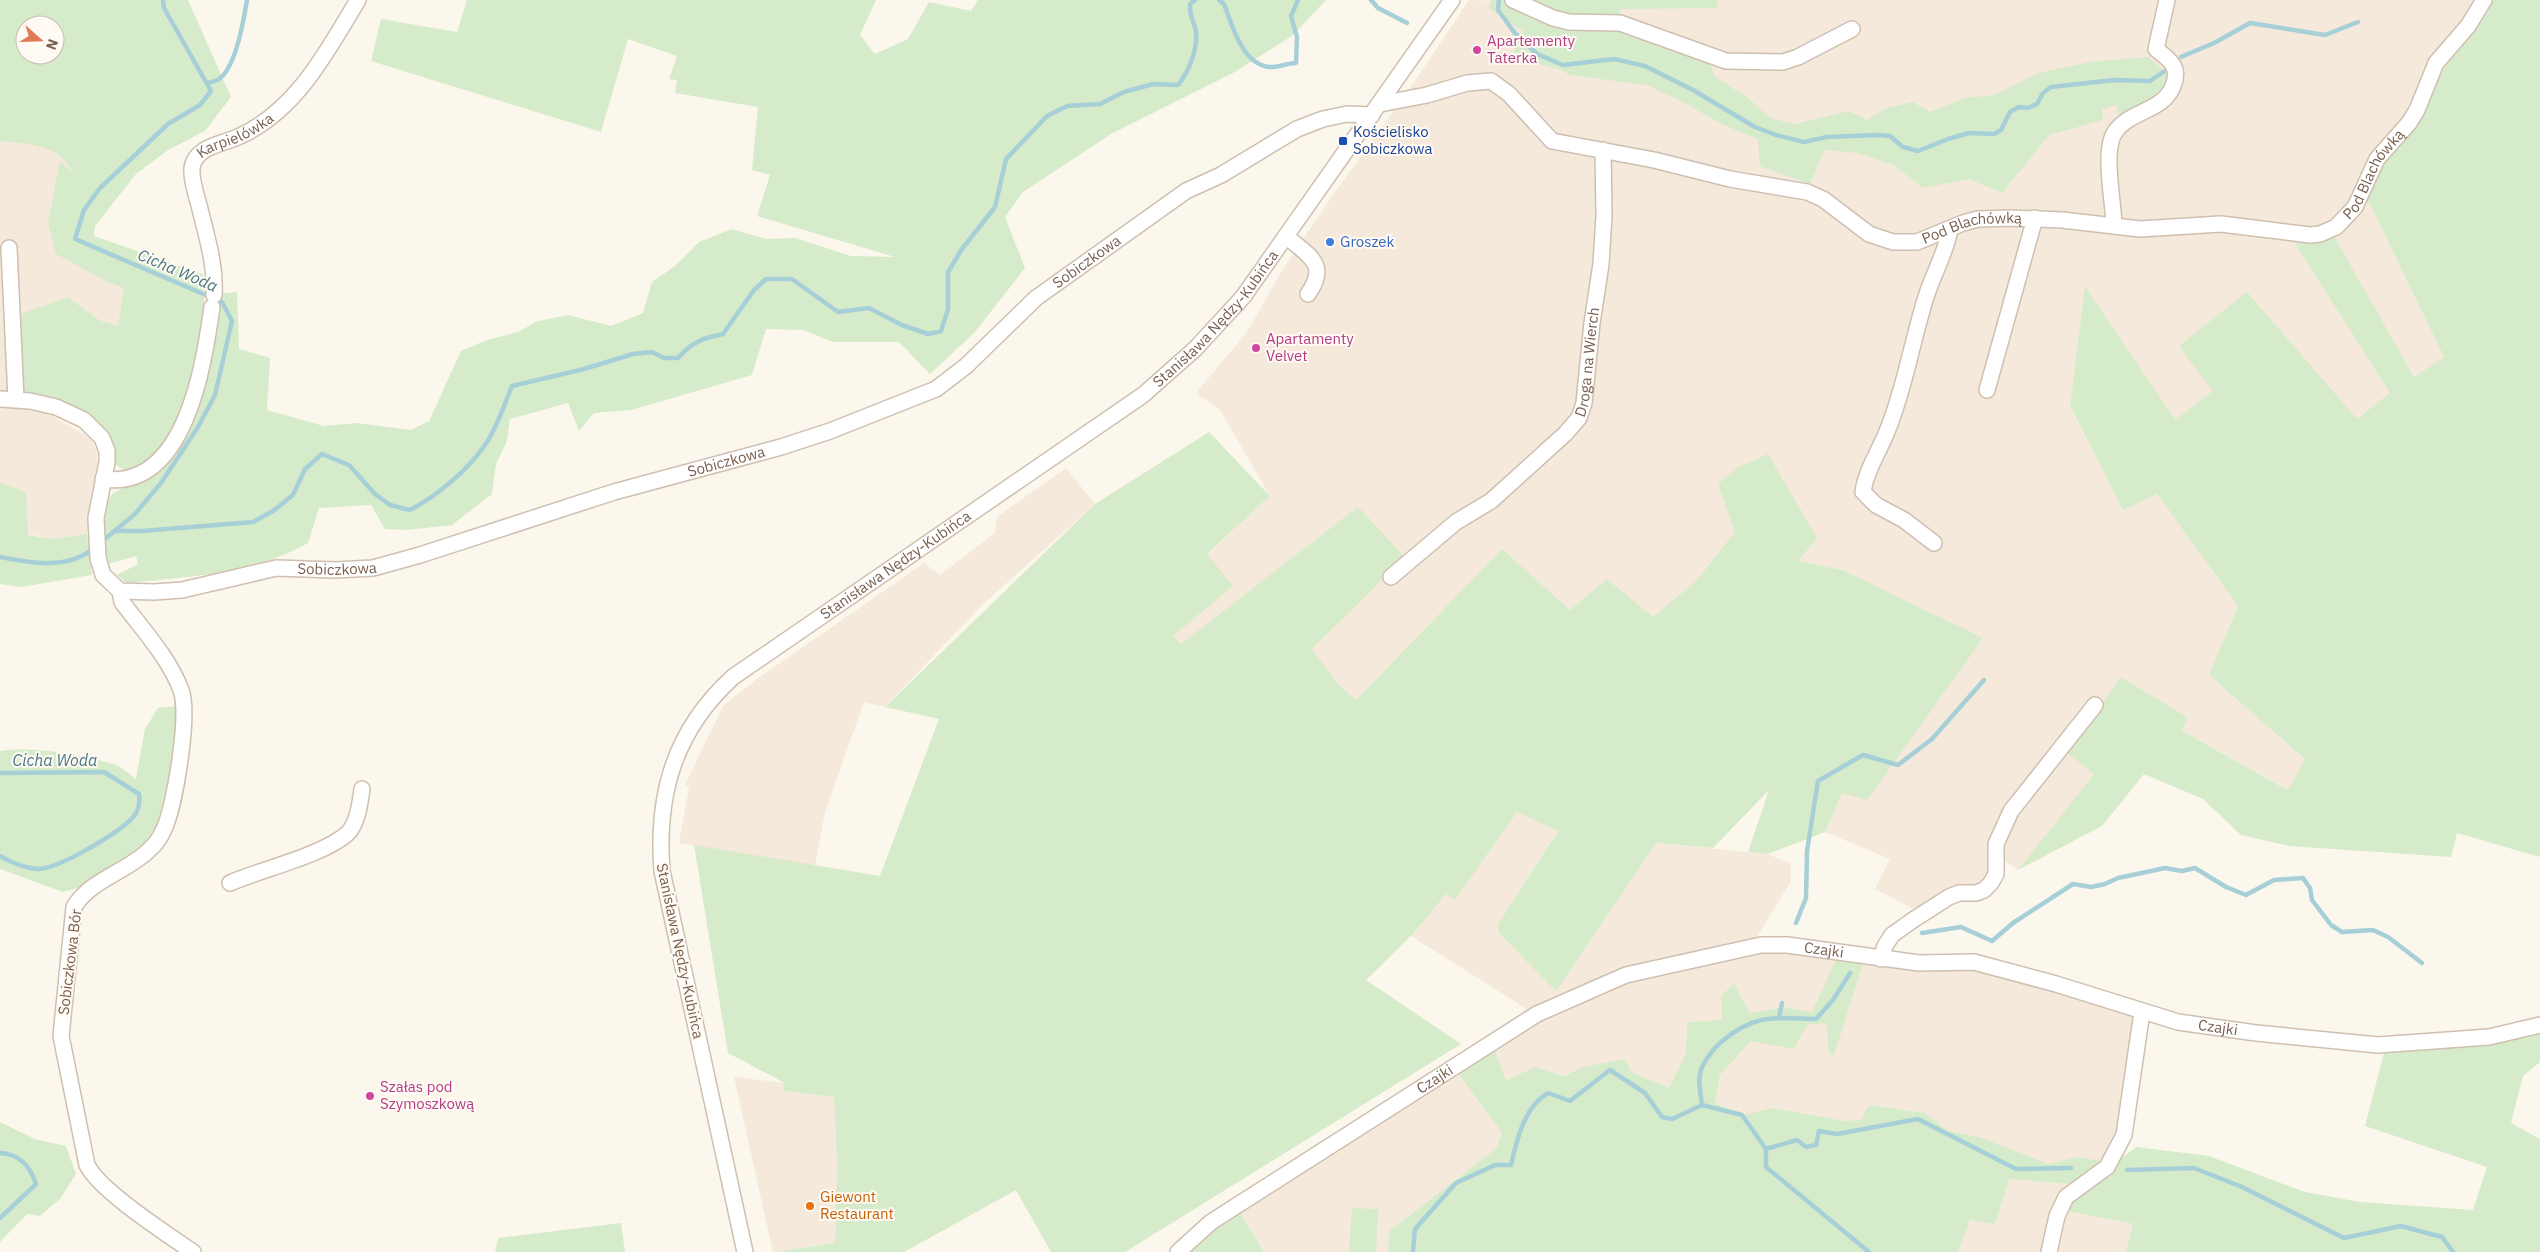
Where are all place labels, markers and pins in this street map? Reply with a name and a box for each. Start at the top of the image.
place label: Apartementy Taterka [1487,31,1575,67]
marker: Apartementy Taterka [1471,44,1483,56]
place label: Kościelisko Sobiczkowa [1353,122,1432,158]
marker: Kościelisko Sobiczkowa [1337,135,1349,147]
place label: Groszek [1340,232,1394,251]
marker: Groszek [1324,236,1336,248]
place label: Apartamenty Velvet [1266,329,1354,365]
marker: Apartamenty Velvet [1250,342,1262,354]
place label: Szałas pod Szymoszkową [380,1077,474,1113]
marker: Szałas pod Szymoszkową [364,1090,376,1102]
place label: Giewont Restaurant [820,1187,894,1223]
marker: Giewont Restaurant [804,1200,816,1212]

